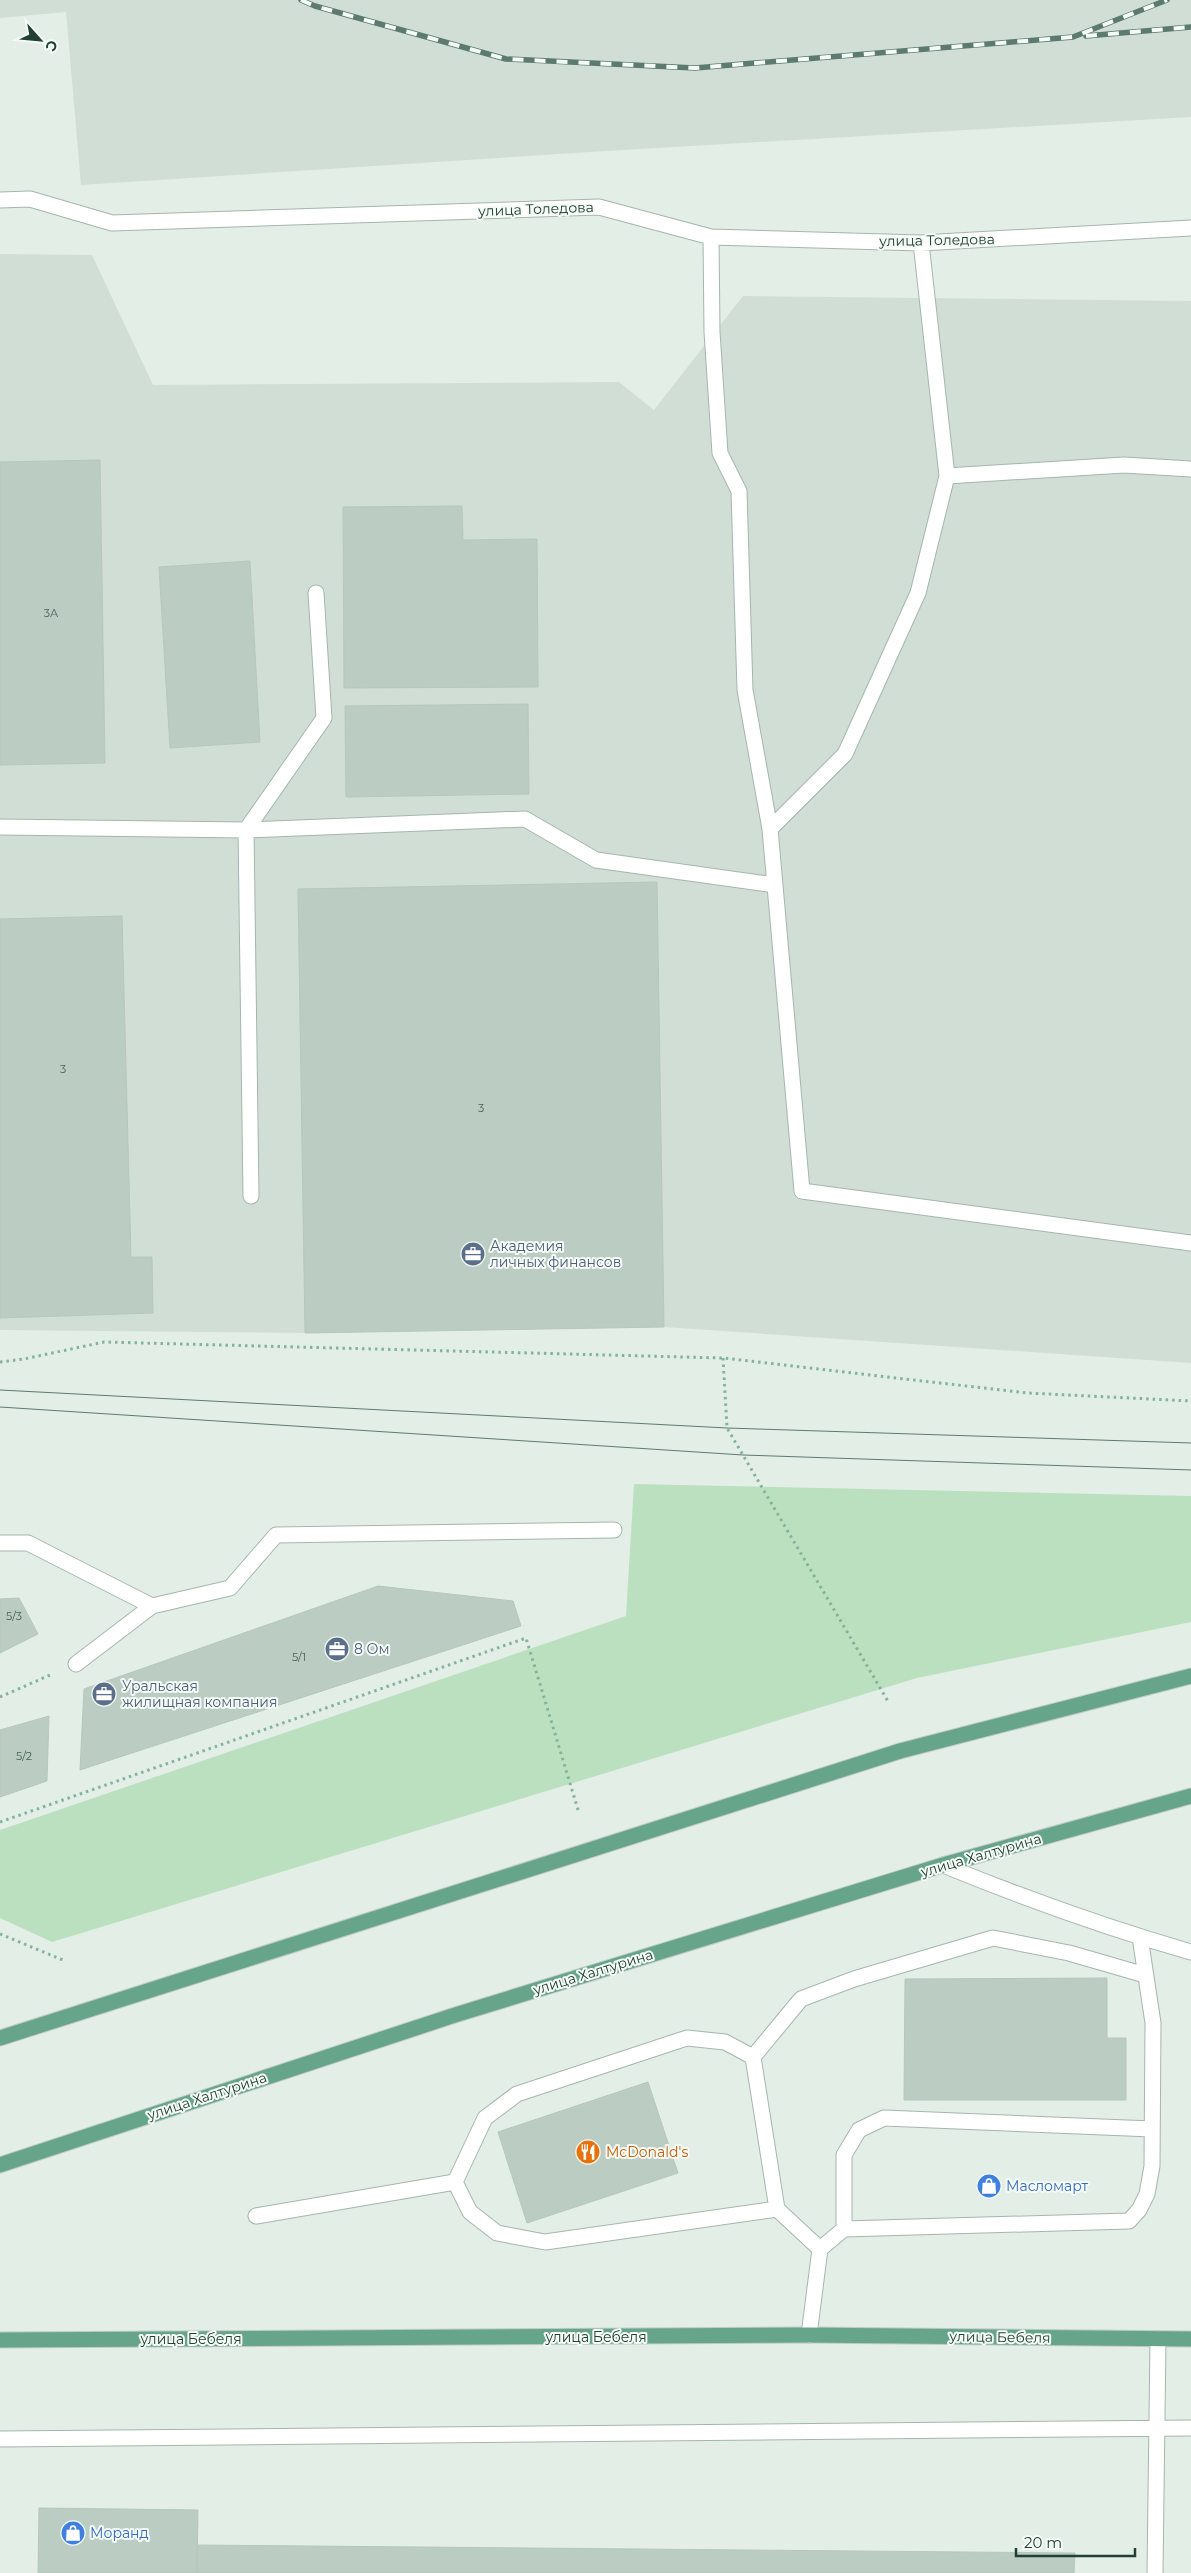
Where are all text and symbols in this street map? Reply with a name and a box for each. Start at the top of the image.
north arrow [15,15,65,65]
text: С [41,37,62,55]
street label: улица Толедова [477,198,594,220]
street label: улица Толедова [878,230,995,250]
house number: 3А [44,606,59,620]
house number: 3 [60,1062,66,1076]
house number: 3 [478,1101,484,1115]
place label: Академия личных финансов [490,1237,621,1271]
office icon: Академия личных финансов [460,1241,486,1267]
house number: 5/3 [6,1609,22,1623]
office icon: 8 Ом [324,1636,350,1662]
place label: 8 Ом [354,1640,390,1658]
house number: 5/1 [292,1650,306,1664]
place label: Уральская жилищная компания [122,1677,277,1711]
office icon: Уральская жилищная компания [91,1681,117,1707]
house number: 5/2 [16,1749,32,1763]
street label: улица Халтурина [918,1829,1043,1881]
street label: улица Халтурина [530,1945,655,1999]
street label: улица Халтурина [144,2068,269,2124]
restaurant icon: McDonald's [575,2139,601,2165]
place label: McDonald's [606,2143,688,2161]
shop icon: Масломарт [976,2173,1002,2199]
place label: Масломарт [1006,2177,1089,2195]
street label: улица Бебеля [948,2327,1051,2347]
street label: улица Бебеля [544,2328,647,2346]
street label: улица Бебеля [139,2330,242,2348]
shop icon: Моранд [60,2520,86,2546]
place label: Моранд [90,2524,149,2542]
scale bar [1016,2526,1135,2558]
text: 20 m [1024,2533,1062,2552]

